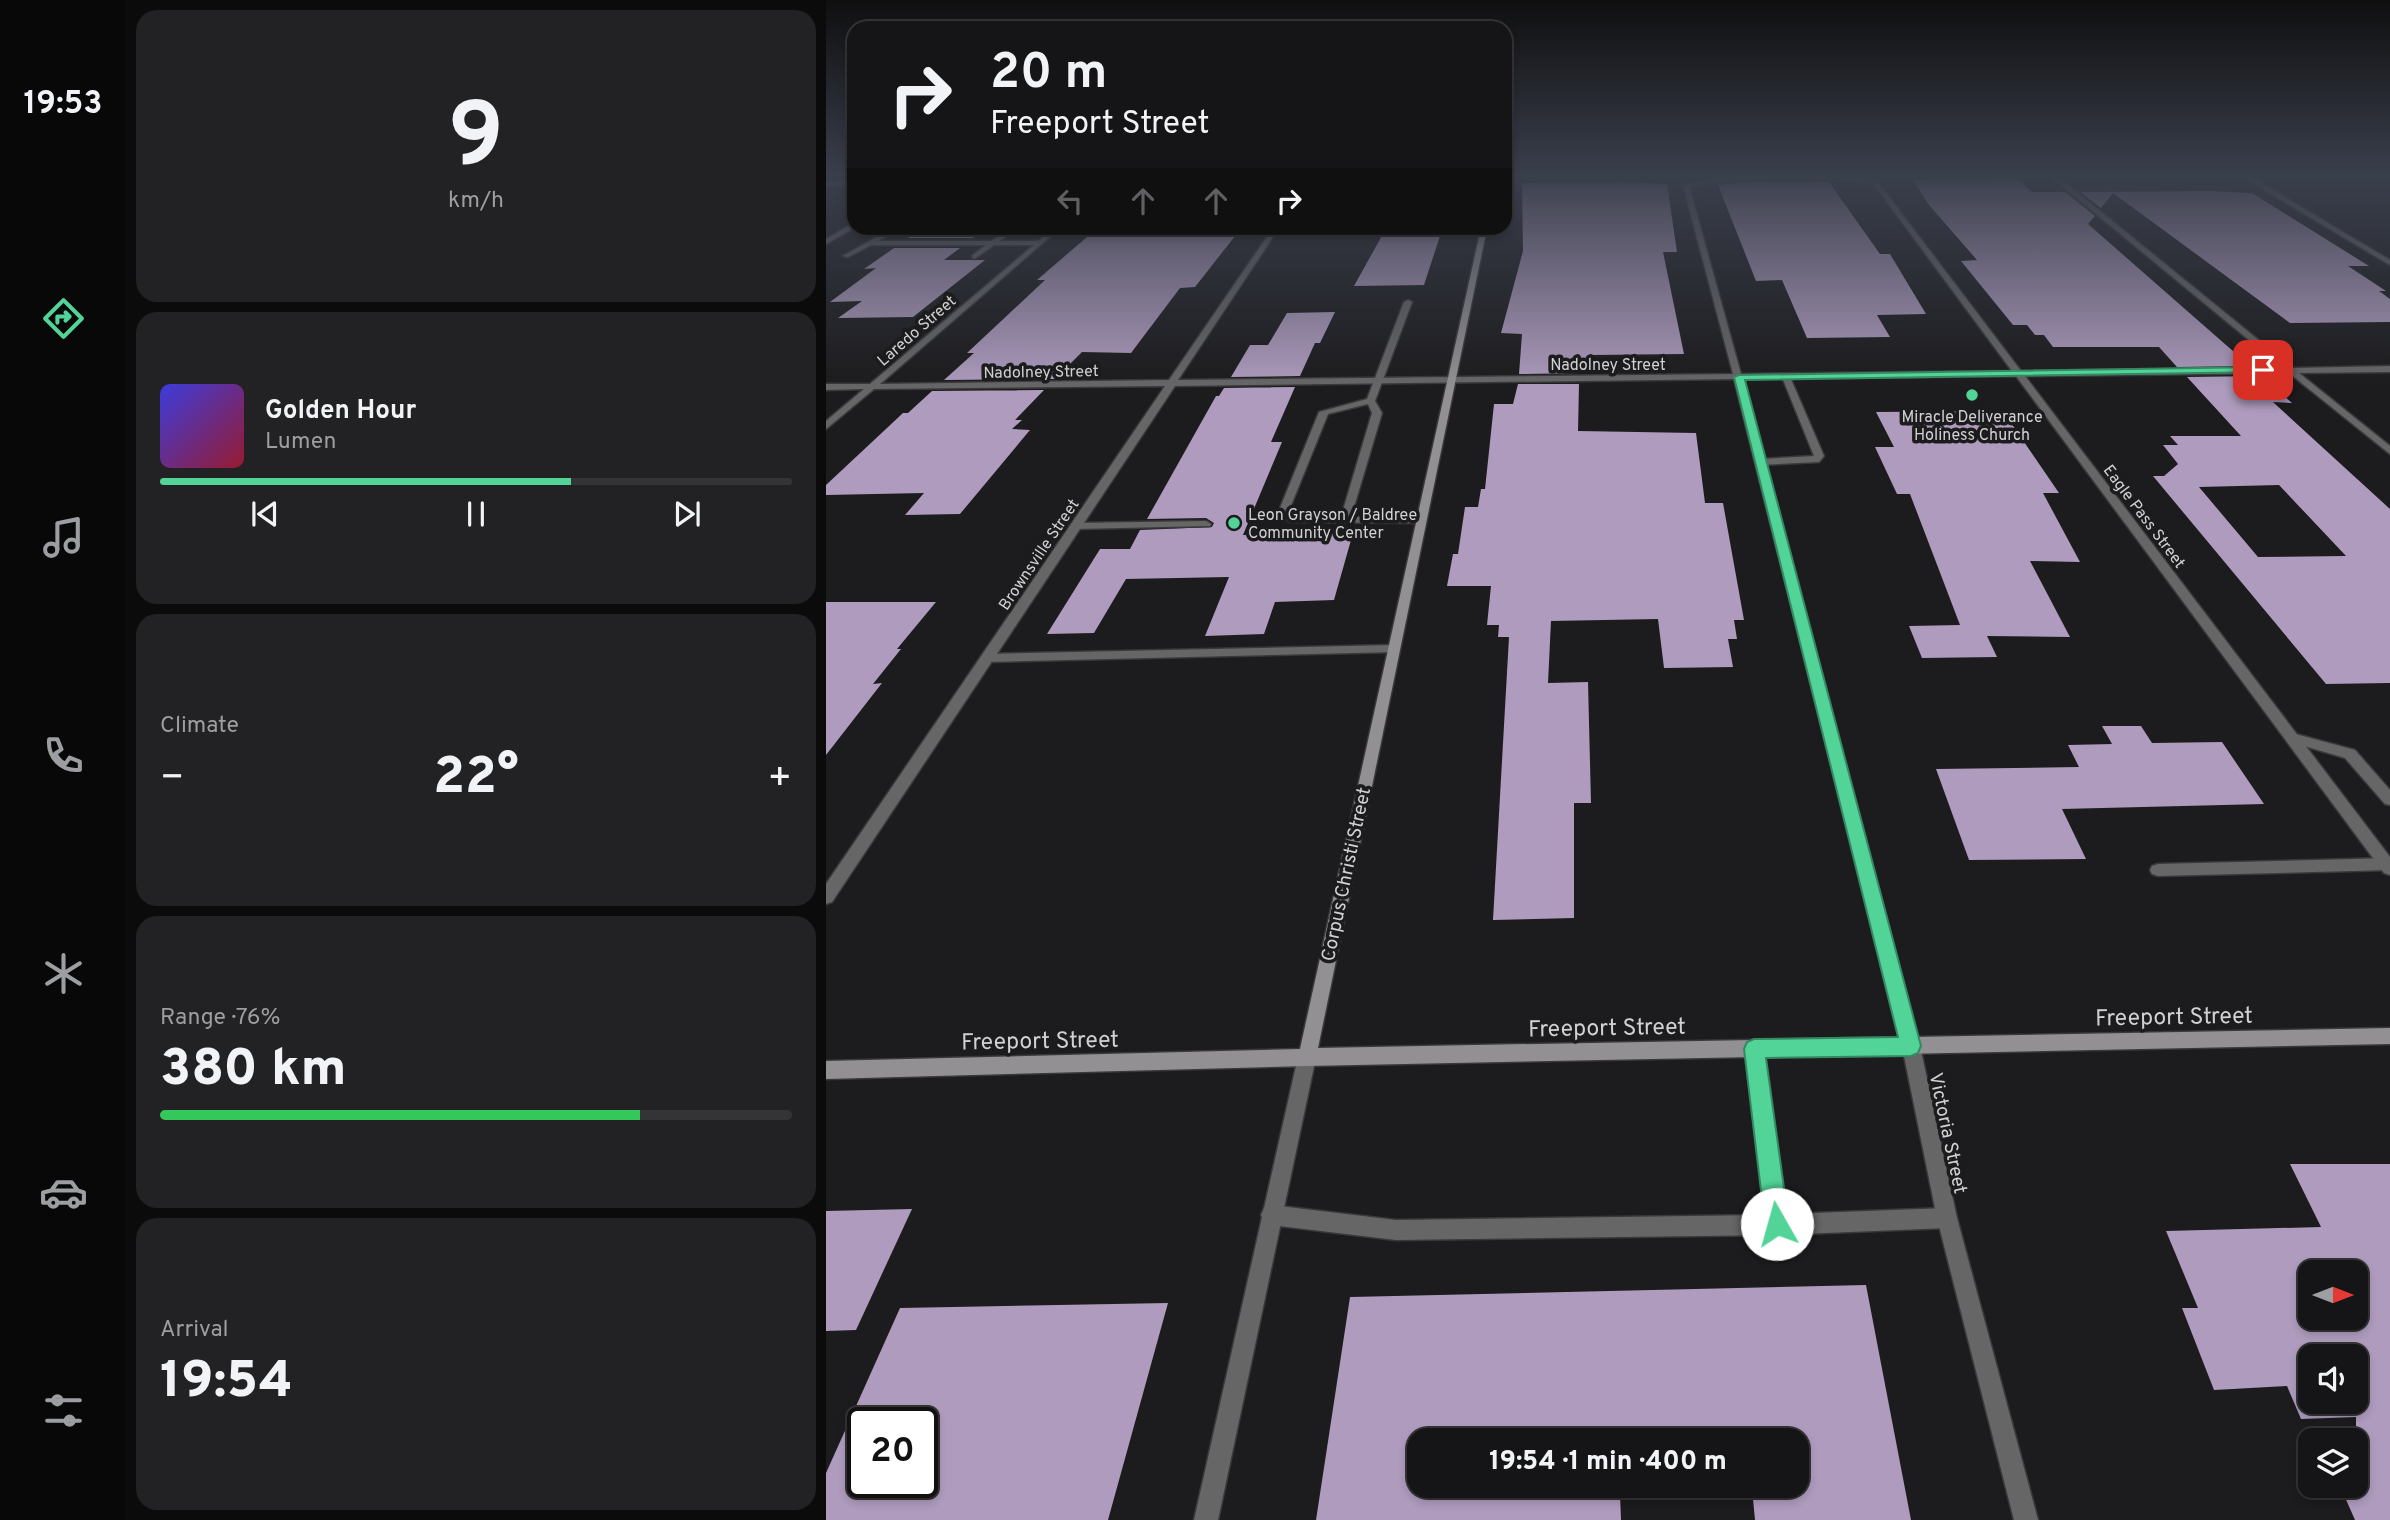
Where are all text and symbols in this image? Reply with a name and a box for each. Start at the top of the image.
text: 20 m [990,44,1107,106]
icon: right [875,49,966,140]
text: 9 [448,84,504,199]
text: 19:53 [24,85,102,125]
text: Freeport Street [990,105,1210,145]
icon: left [1051,182,1089,220]
icon: ahead [1124,182,1162,220]
icon: ahead [1197,182,1235,220]
icon: right [1270,182,1308,220]
text: km/h [448,187,504,216]
street label: Laredo Street [874,292,961,371]
icon: directions [39,294,88,343]
pin [2233,340,2293,400]
icon: arrive [2244,351,2282,389]
street label: Nadolney Street [1550,356,1666,376]
street label: Nadolney Street [983,362,1099,384]
marker: Miracle Deliverance Holiness Church [1964,387,1980,403]
text: Golden Hour [265,395,416,428]
place label: Miracle Deliverance Holiness Church [1901,408,2043,446]
text: Lumen [265,428,336,457]
street label: Eagle Pass Street [2098,461,2189,573]
icon: previous [246,495,284,533]
icon: pause [457,495,495,533]
icon: next [668,495,706,533]
street label: Brownsville Street [995,496,1084,615]
place label: Leon Grayson / Baldree Community Center [1248,506,1417,544]
icon: music [39,513,88,562]
marker: Leon Grayson / Baldree Community Center [1226,515,1242,531]
text: Climate [160,712,239,741]
icon: phone [39,731,88,780]
text: 22° [433,746,519,812]
text: − [160,755,185,804]
text: + [767,755,792,804]
street label: Corpus Christi Street [1317,785,1377,964]
icon: climate [39,949,88,998]
street label: Freeport Street [2095,1003,2253,1034]
text: Range · 76% [160,1004,280,1033]
street label: Freeport Street [1528,1014,1686,1045]
street label: Freeport Street [961,1027,1119,1058]
text: 380 km [160,1038,347,1104]
street label: Victoria Street [1923,1071,1972,1196]
icon: car [39,1168,88,1217]
position arrow [1740,1187,1814,1261]
north arrow [2298,1260,2368,1330]
map controls [2298,1260,2368,1498]
text: Arrival [160,1316,229,1345]
button: sound [2298,1344,2368,1414]
text: 19:54 [160,1350,293,1416]
icon: filters [39,1386,88,1435]
speed limit sign: 20 [847,1407,938,1498]
button: layers [2298,1428,2368,1498]
text: 19:54 · 1 min · 400 m [1489,1446,1727,1479]

